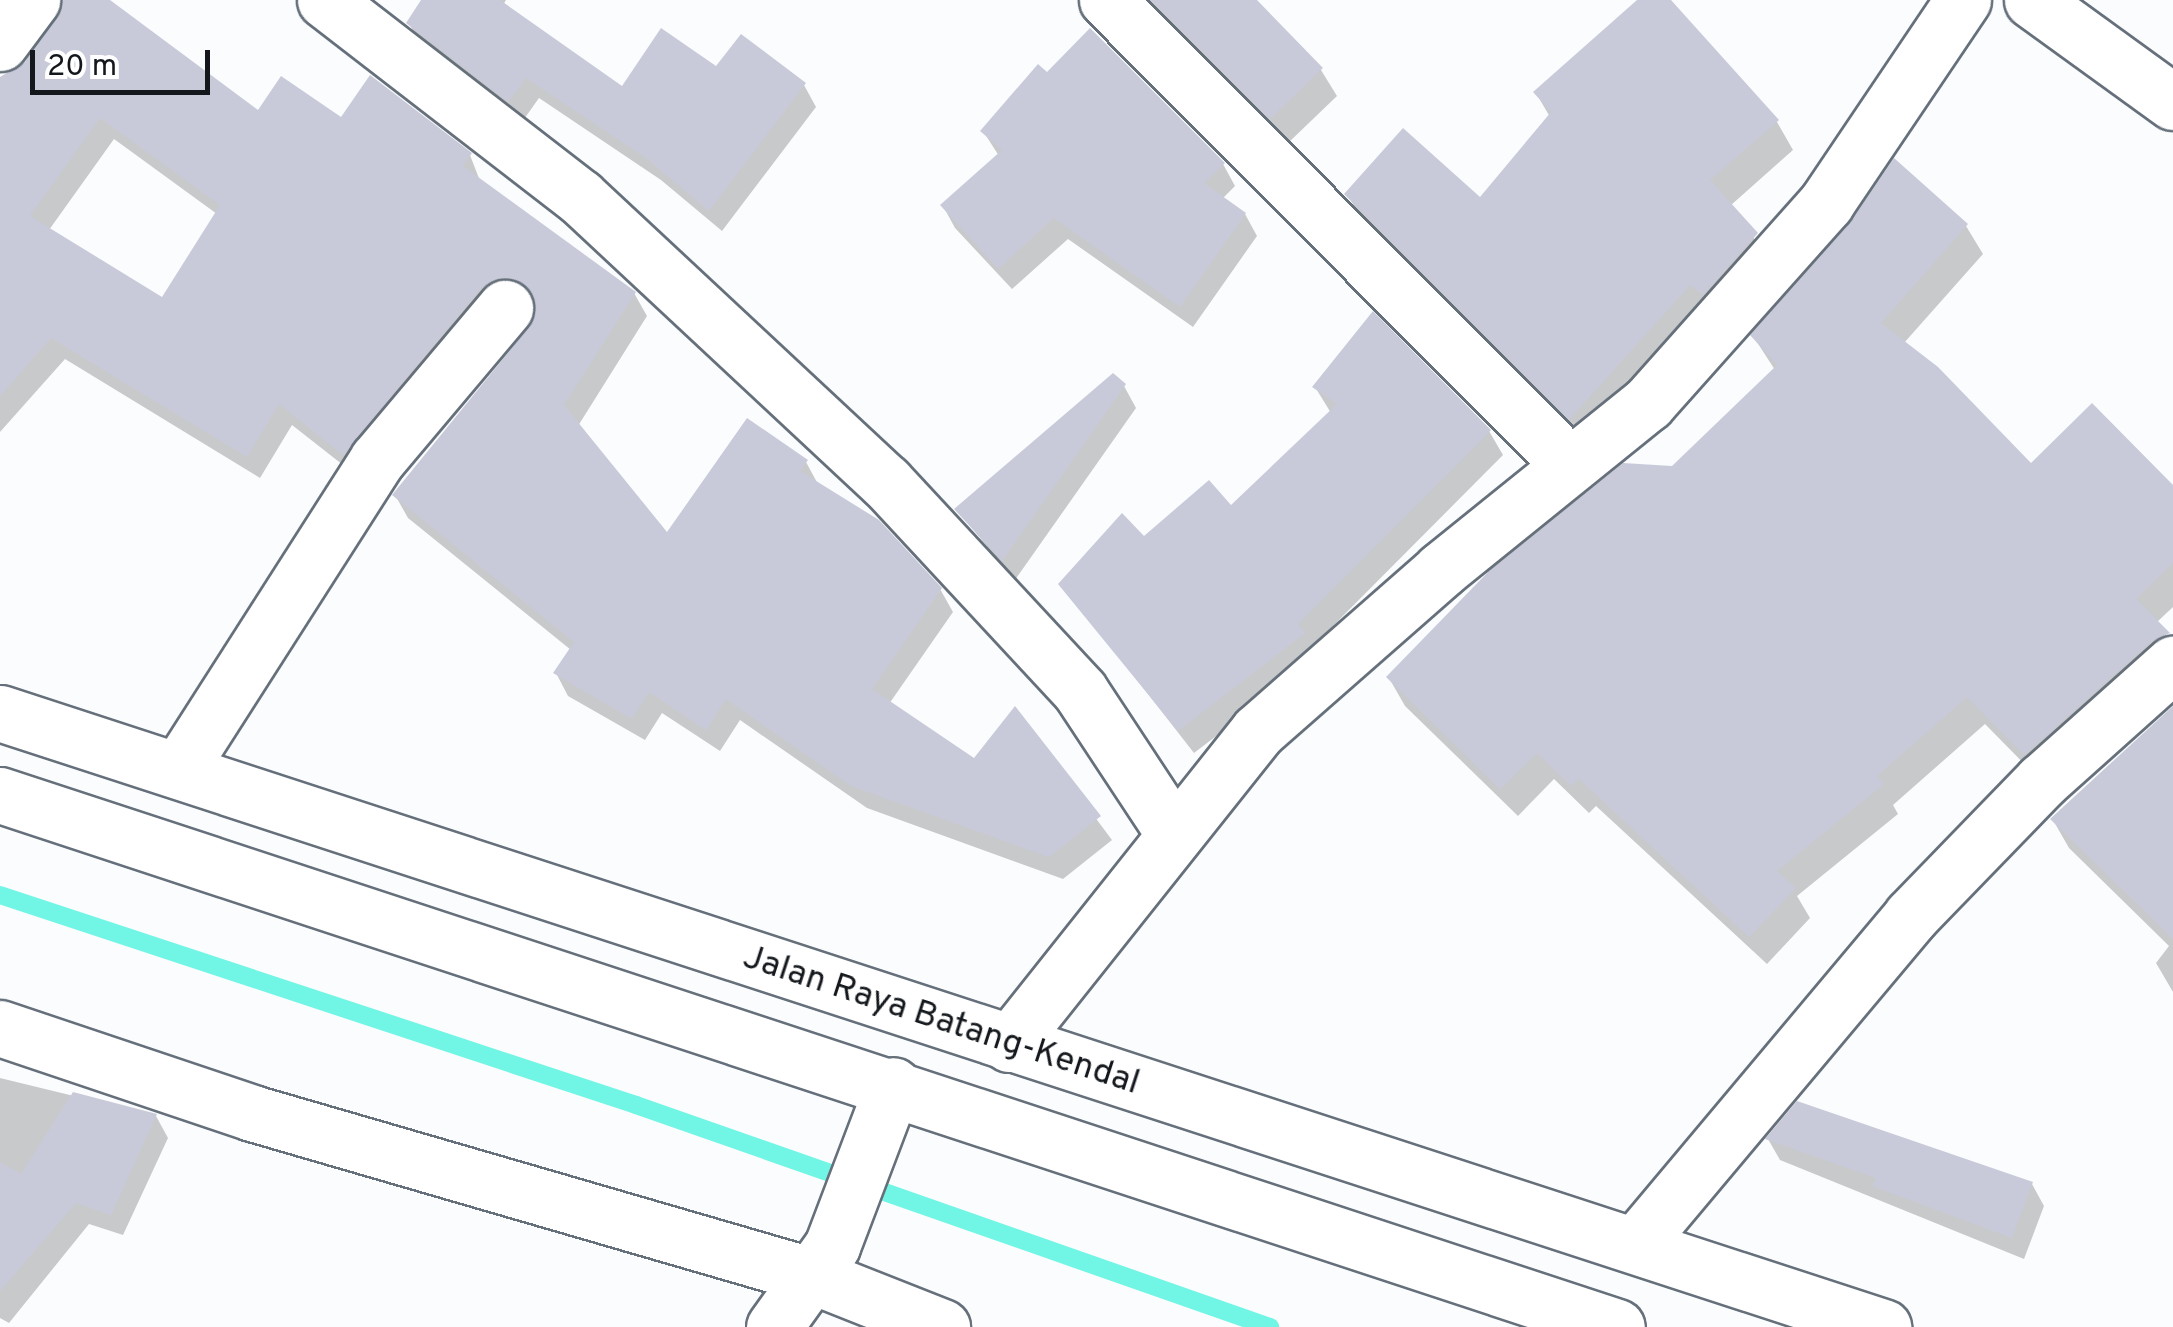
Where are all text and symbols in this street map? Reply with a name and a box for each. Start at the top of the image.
scale bar [35,30,215,92]
text: 20 m [47,49,117,86]
street label: Jalan Raya Batang-Kendal [737,937,1145,1105]

